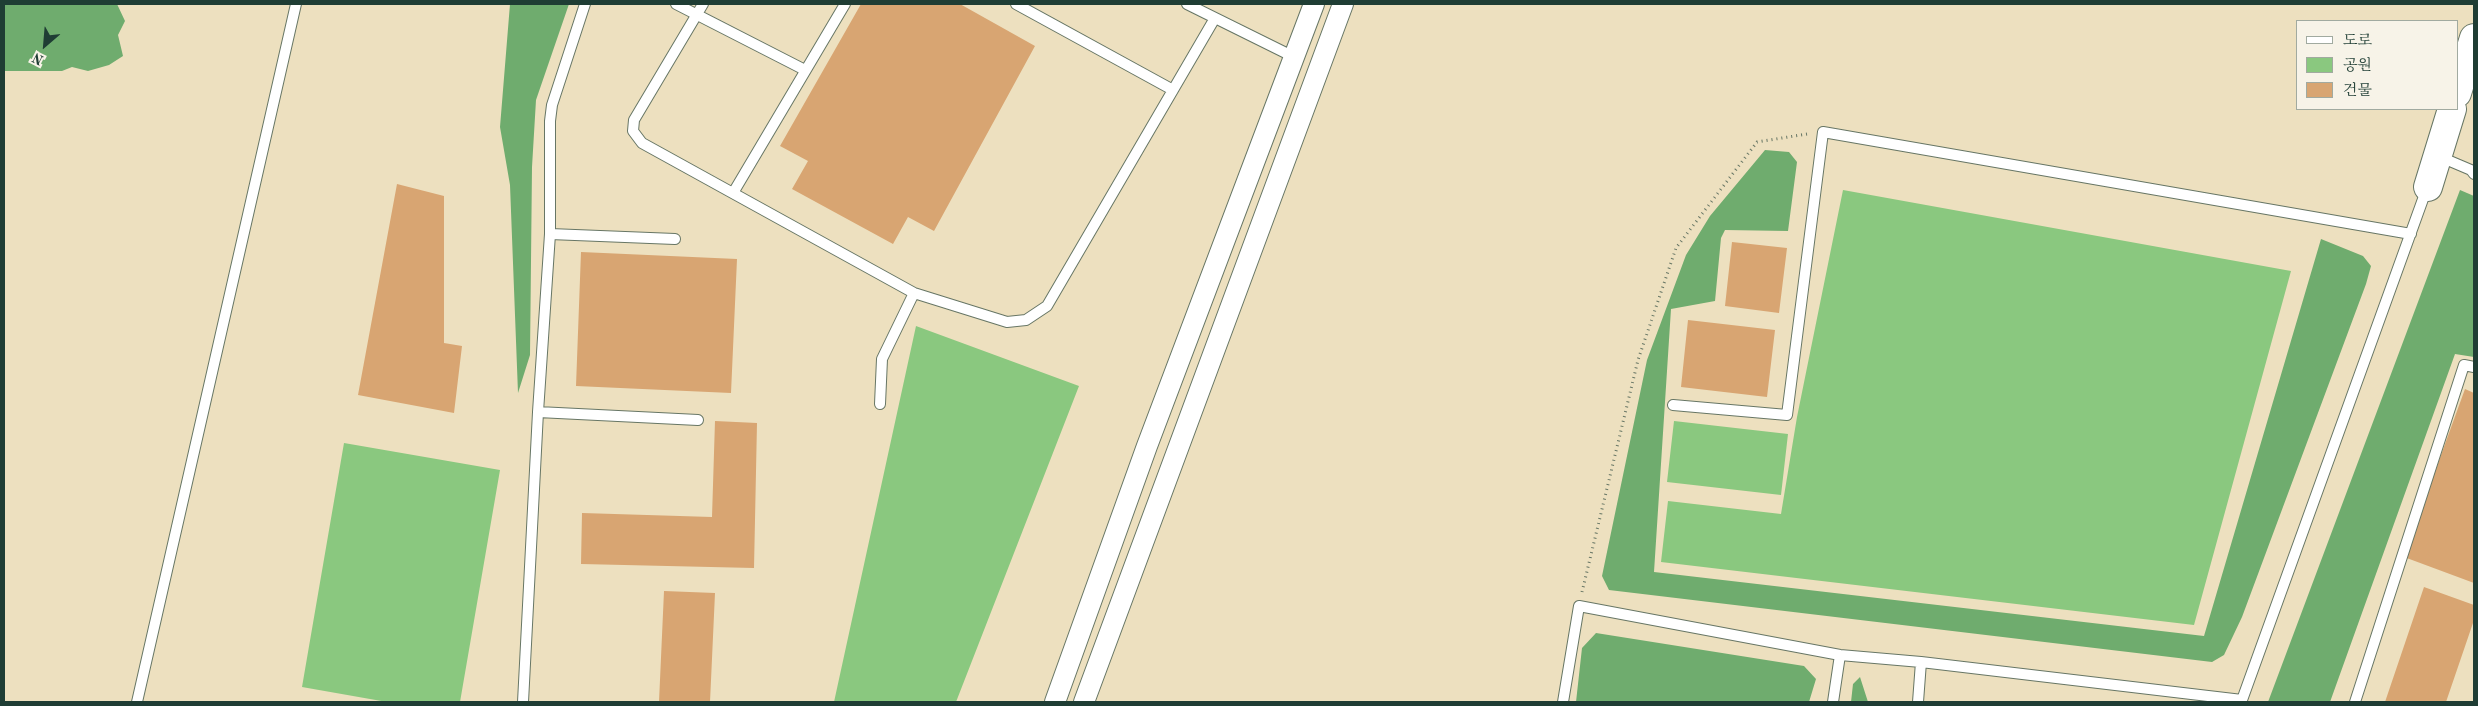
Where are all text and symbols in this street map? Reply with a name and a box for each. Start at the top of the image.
north arrow [20,20,70,70]
legend [2296,20,2458,110]
text: 도로 [2343,34,2372,49]
text: N [30,50,46,67]
text: 공원 [2343,59,2372,74]
text: 건물 [2343,84,2372,99]

